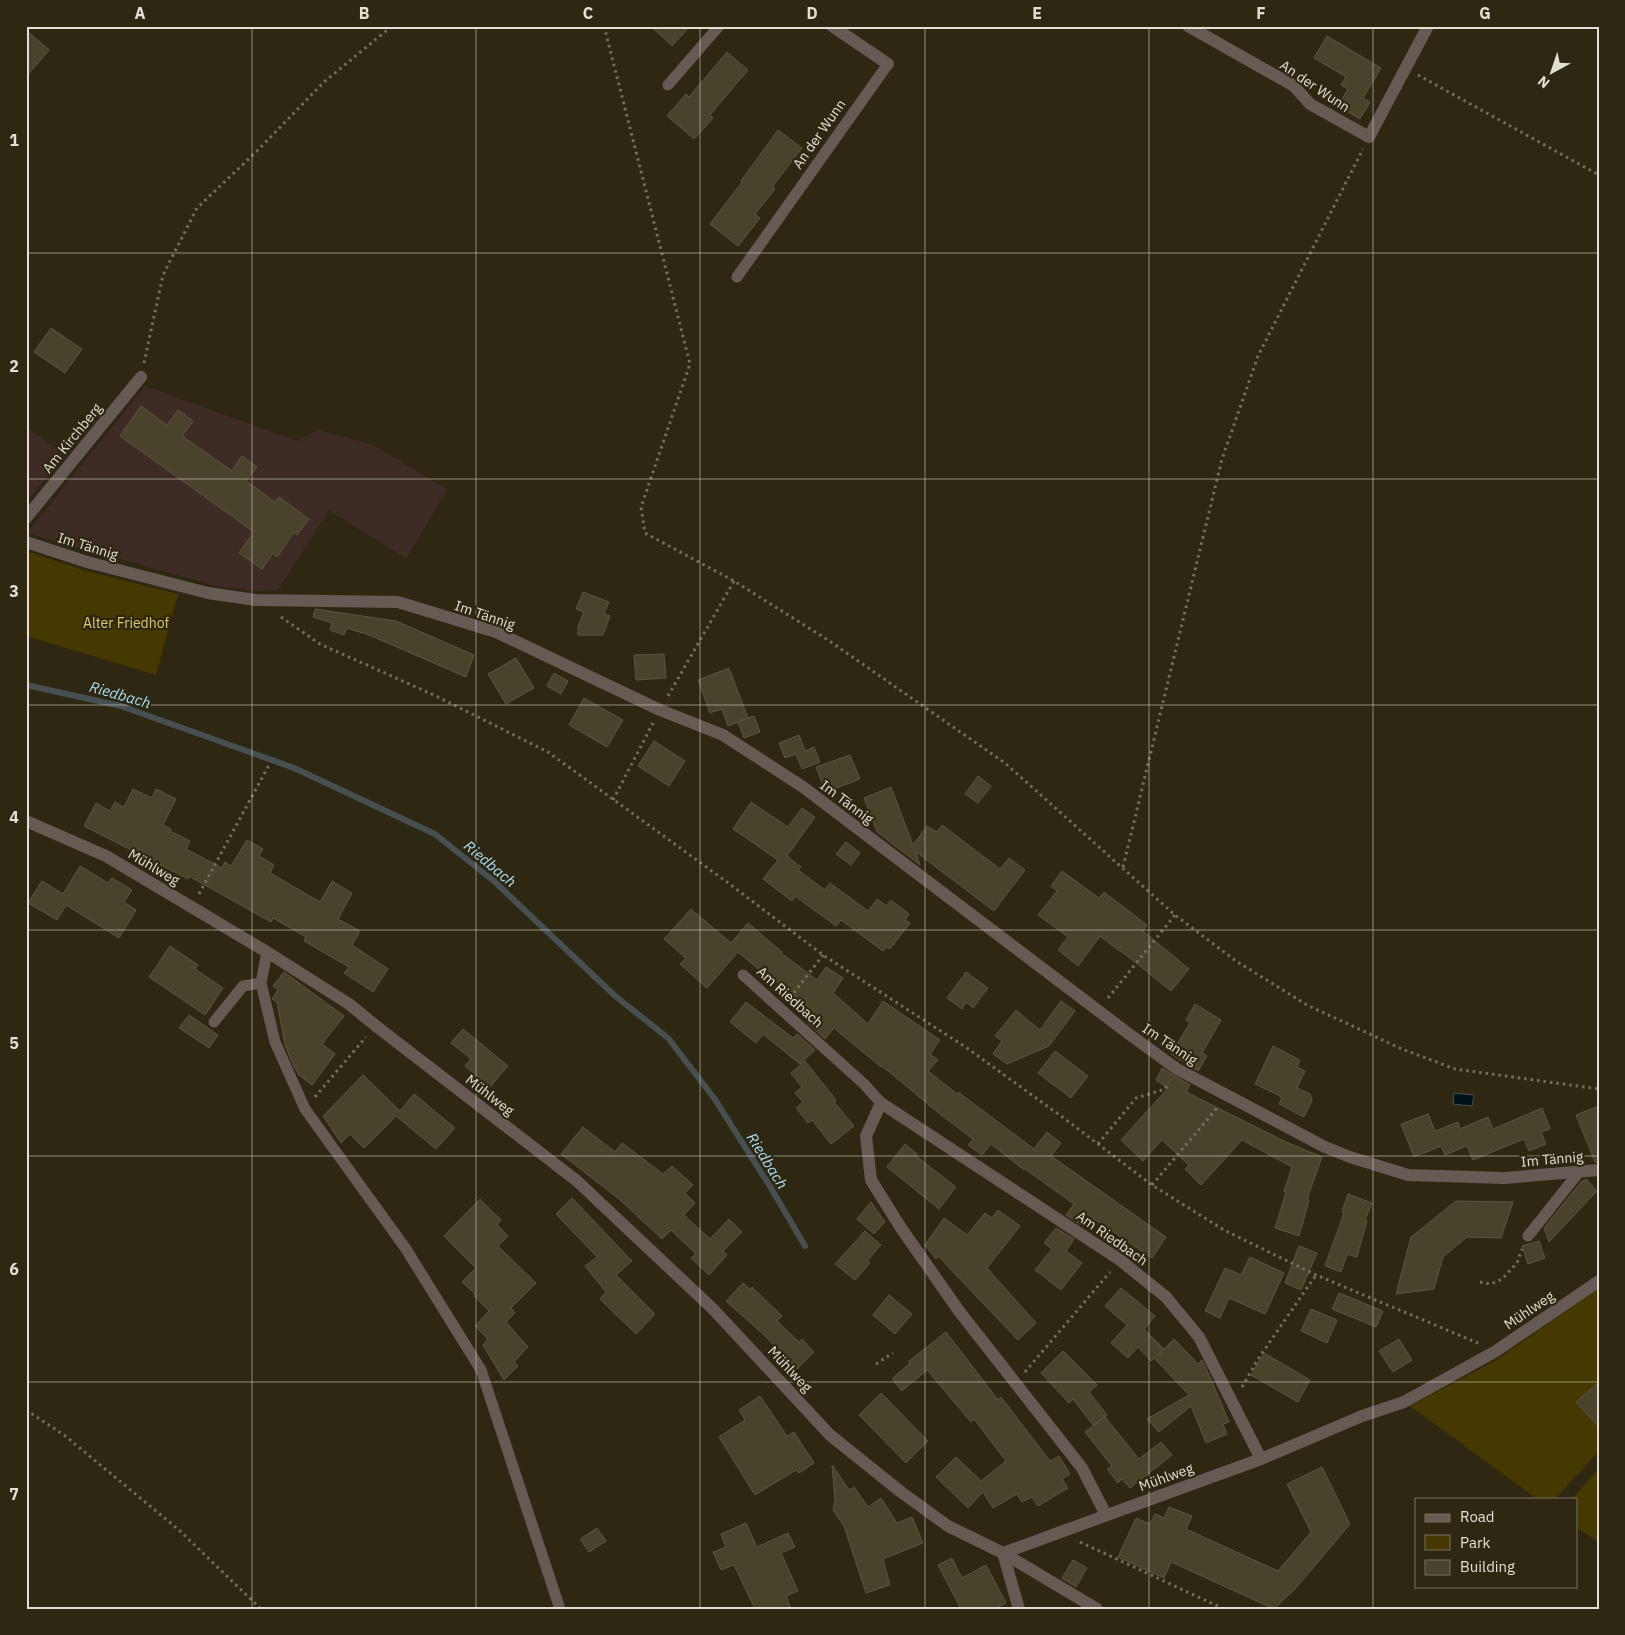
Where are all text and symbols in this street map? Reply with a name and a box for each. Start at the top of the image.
text: A [135,3,146,23]
text: B [359,3,370,23]
text: C [583,3,593,23]
text: D [806,3,818,23]
text: E [1032,3,1042,23]
text: F [1256,3,1266,23]
text: G [1479,3,1491,23]
north arrow [1528,48,1578,98]
street label: An der Wunn [1276,56,1354,116]
text: N [1534,72,1553,92]
street label: An der Wunn [788,96,850,172]
text: 1 [9,130,19,150]
text: 2 [9,356,19,376]
street label: Am Kirchberg [38,399,106,477]
street label: Im Tännig [56,528,121,564]
text: 3 [9,581,19,601]
street label: Im Tännig [453,596,518,634]
park label: Alter Friedhof [83,614,169,632]
water label: Riedbach [87,677,153,712]
street label: Im Tännig [817,776,878,828]
text: 4 [9,807,19,827]
water label: Riedbach [460,836,521,891]
street label: Mühlweg [125,845,183,890]
street label: Am Riedbach [753,962,827,1032]
street label: Im Tännig [1139,1019,1201,1069]
text: 5 [9,1033,19,1053]
street label: Mühlweg [462,1070,518,1120]
water label: Riedbach [743,1129,792,1192]
street label: Im Tännig [1520,1147,1584,1171]
street label: Am Riedbach [1073,1207,1151,1269]
text: 6 [9,1259,19,1279]
street label: Mühlweg [1500,1286,1558,1333]
street label: Mühlweg [764,1342,816,1396]
street label: Mühlweg [1136,1459,1196,1495]
text: 7 [9,1484,19,1504]
legend [1415,1498,1578,1588]
text: Road [1460,1507,1495,1526]
text: Park [1460,1533,1490,1552]
text: Building [1460,1557,1515,1576]

